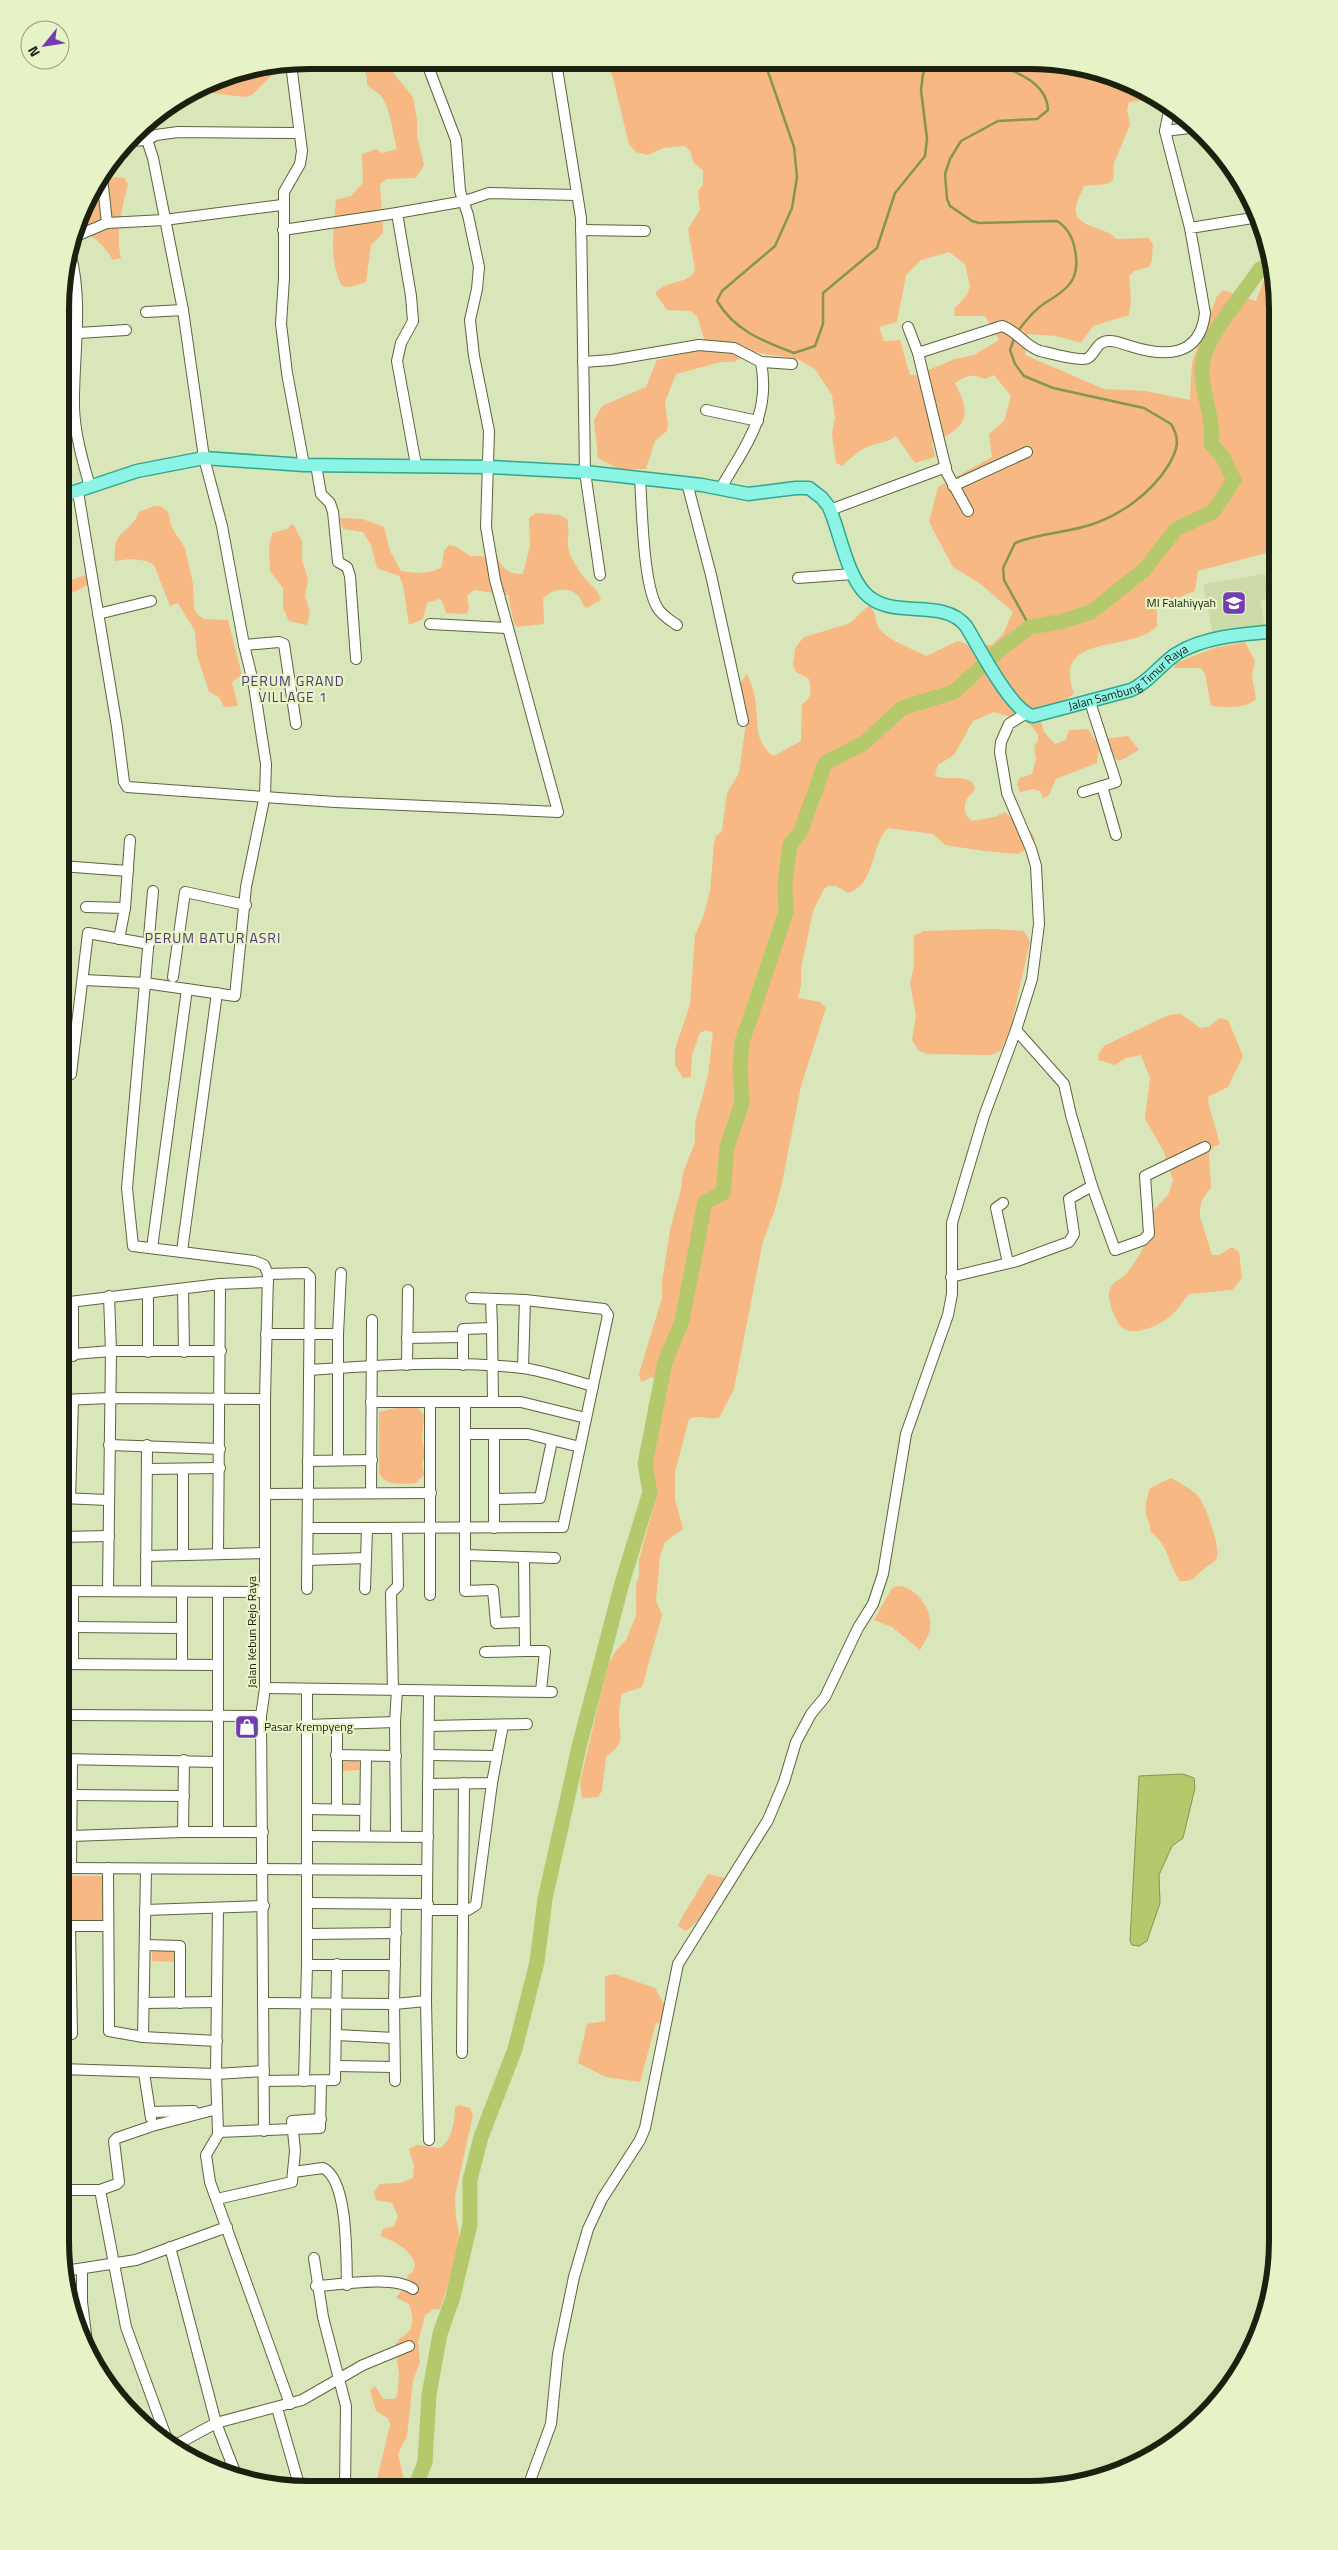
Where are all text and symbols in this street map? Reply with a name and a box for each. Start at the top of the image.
north arrow [20,20,70,70]
text: N [22,42,45,61]
school or university icon: MI Falahiyyah [1221,590,1247,616]
place label: MI Falahiyyah [1147,593,1216,612]
street label: Jalan Sambung Timur Raya [1066,639,1191,715]
district label: PERUM GRAND VILLAGE 1 [241,670,345,707]
district label: PERUM BATUR ASRI [145,927,281,948]
street label: Jalan Kebun Rejo Raya [242,1576,261,1688]
shop icon: Pasar Krempyeng [234,1714,260,1740]
place label: Pasar Krempyeng [264,1717,353,1736]

